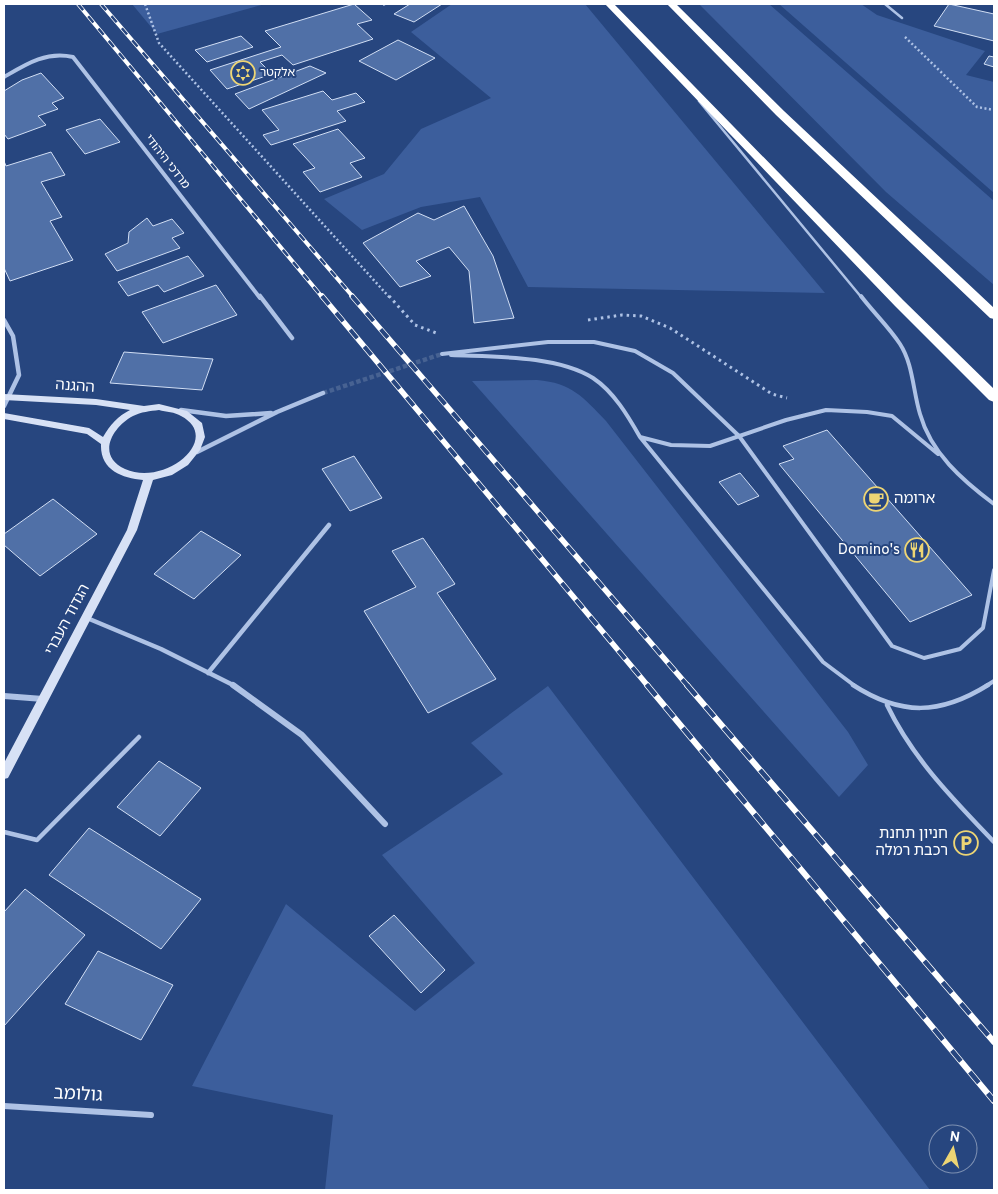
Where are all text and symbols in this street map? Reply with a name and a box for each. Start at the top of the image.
synagogue icon: אלקטר [230,60,256,86]
place label: אלקטר [260,65,295,81]
street label: מרדכי היהודי [141,132,193,193]
street label: ההגנה [55,376,95,398]
cafe icon: ארומה [863,486,889,512]
place label: ארומה [894,490,935,509]
restaurant icon: Domino's [904,537,930,563]
place label: Domino's [838,541,900,560]
street label: הגדוד העברי [41,581,95,659]
place label: חניון תחנת רכבת רמלה [875,825,948,861]
parking icon: חניון תחנת רכבת רמלה [953,830,979,856]
street label: גולומב [53,1082,103,1108]
north arrow [928,1124,978,1174]
text: N [948,1128,961,1147]

